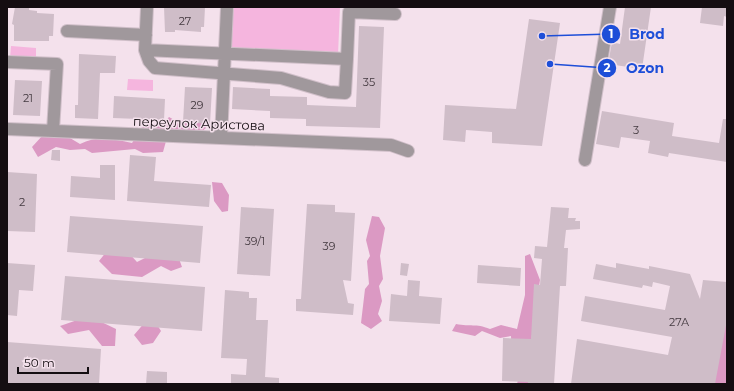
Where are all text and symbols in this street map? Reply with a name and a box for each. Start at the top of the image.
house number: 27 [179,14,191,28]
callout: Brod [601,21,673,47]
text: Brod [629,25,665,43]
text: 1 [609,26,613,41]
callout: Ozon [597,55,672,81]
text: Ozon [626,59,664,77]
text: 2 [603,60,611,75]
house number: 35 [363,75,375,89]
house number: 21 [23,91,33,105]
house number: 29 [191,98,204,112]
street label: переулок Аристова [133,113,265,133]
house number: 3 [633,123,639,137]
house number: 2 [19,195,25,209]
house number: 39/1 [245,234,265,248]
house number: 39 [323,239,336,253]
house number: 27А [669,315,690,329]
scale bar [18,349,88,375]
text: 50 m [24,355,55,370]

